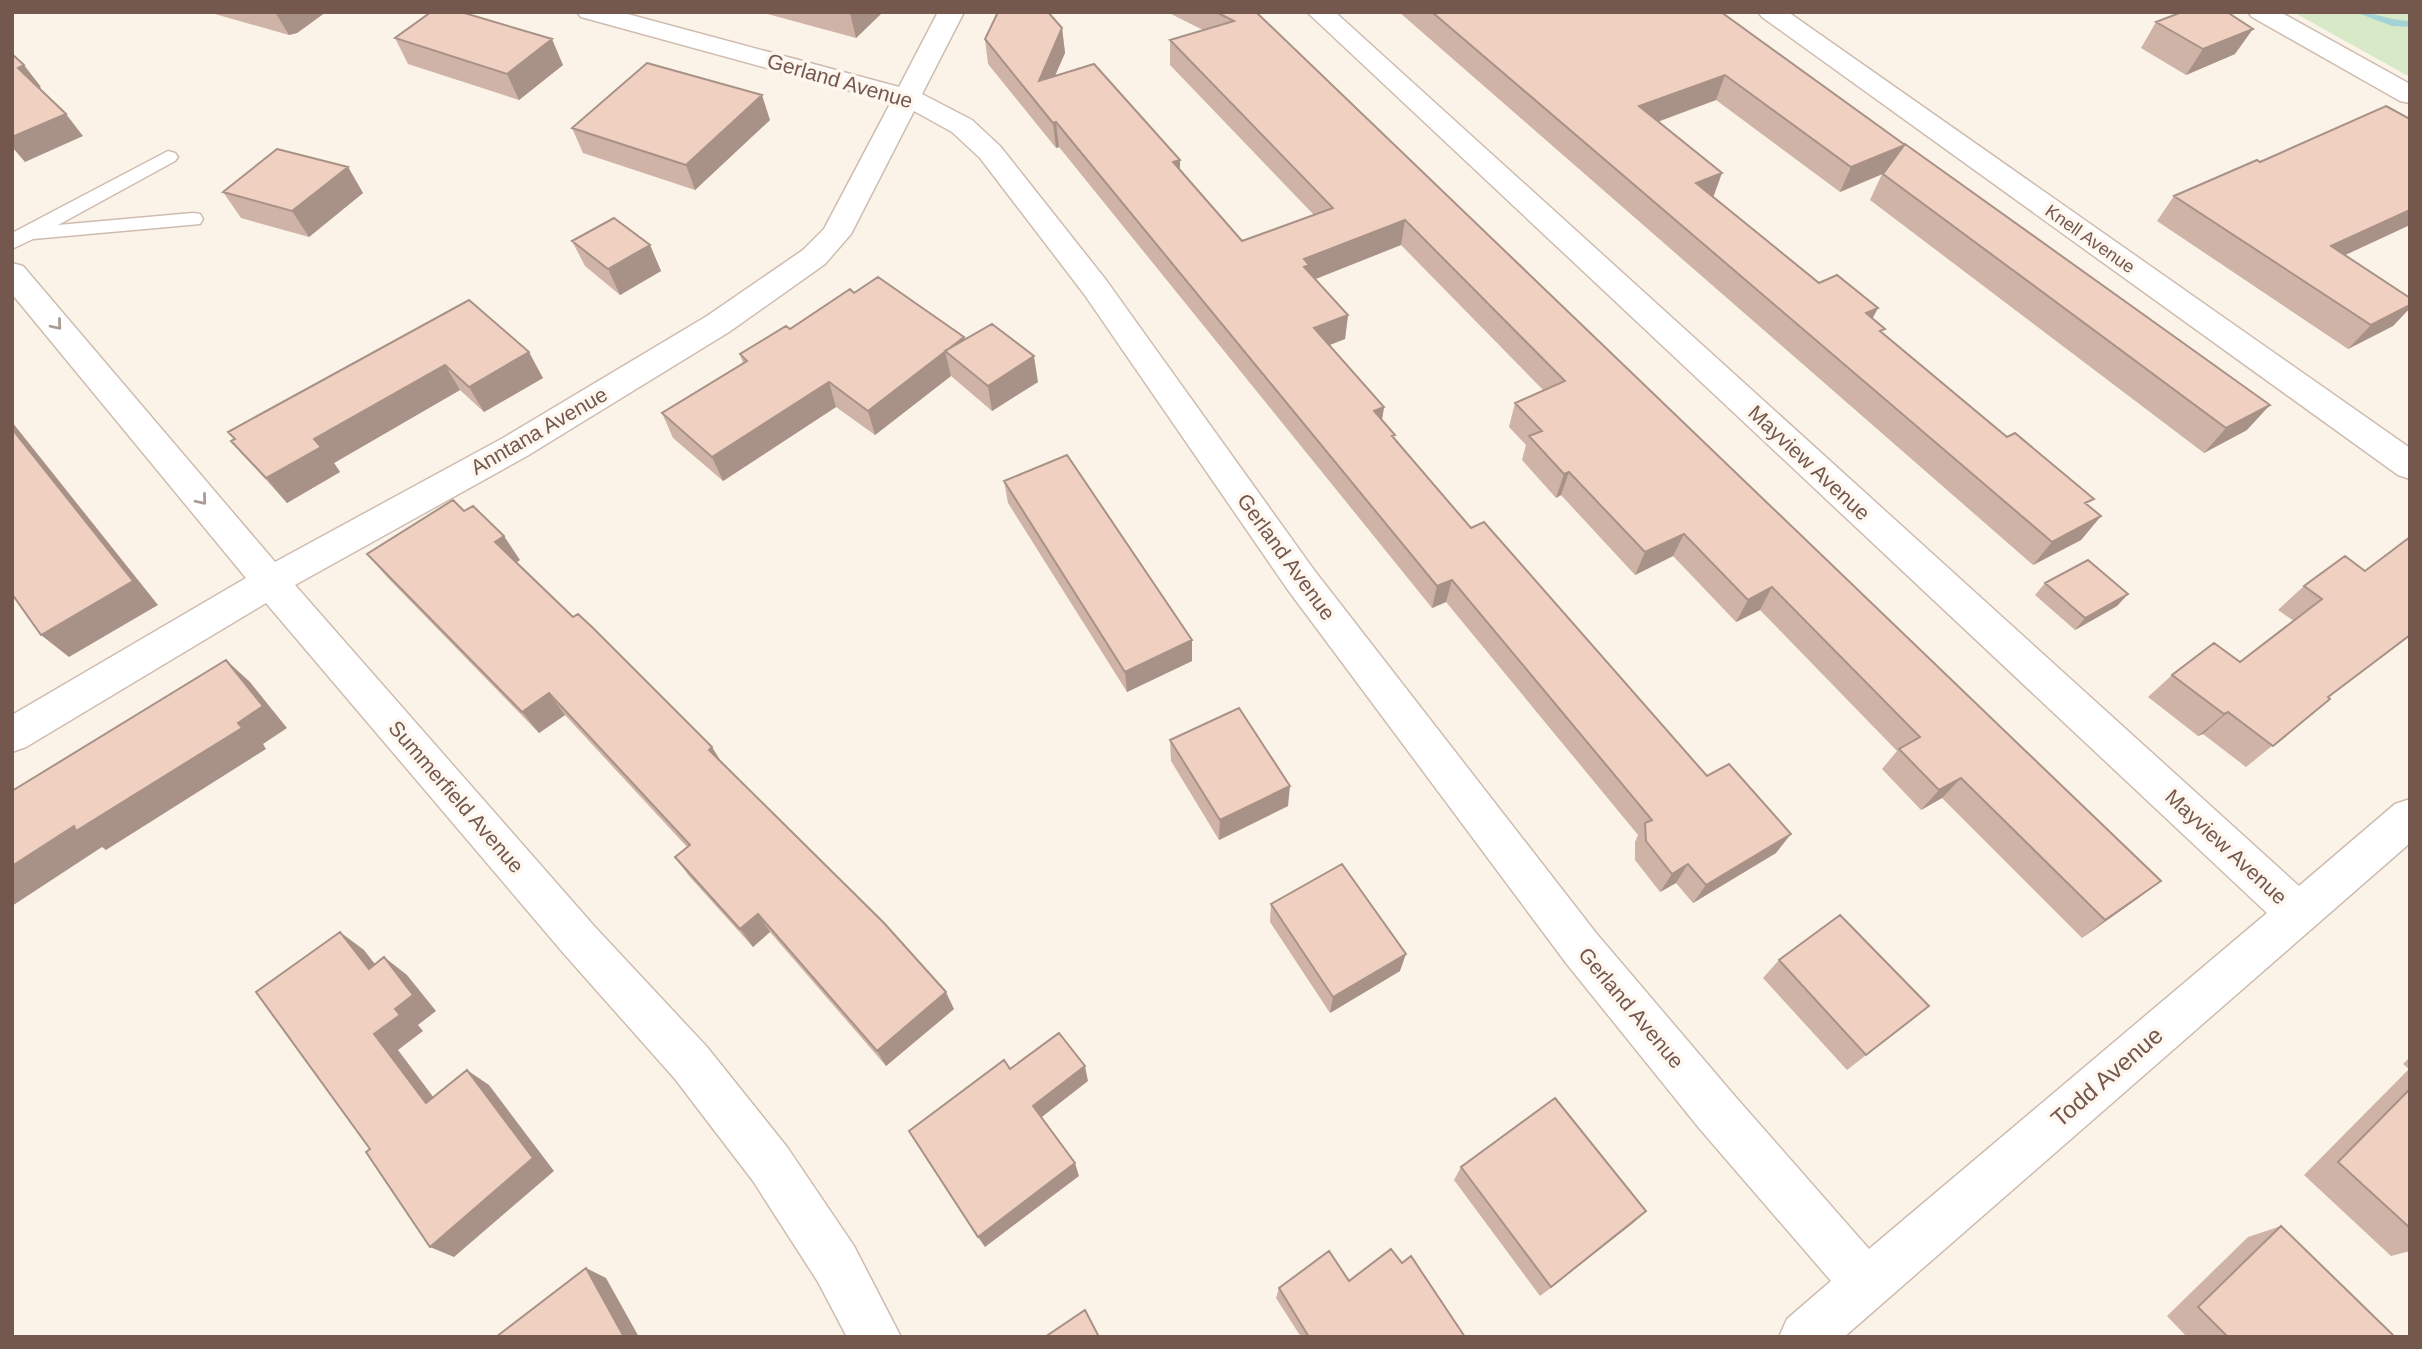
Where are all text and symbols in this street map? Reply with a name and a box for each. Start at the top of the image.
street label: Gerland Avenue [765,49,916,112]
street label: Knell Avenue [2041,201,2139,277]
one-way arrow [49,317,61,330]
street label: Anntana Avenue [466,382,611,479]
street label: Mayview Avenue [1744,401,1875,525]
street label: Gerland Avenue [1233,489,1340,624]
one-way arrow [194,492,206,505]
street label: Summerfield Avenue [384,716,528,877]
street label: Mayview Avenue [2161,785,2292,909]
street label: Gerland Avenue [1574,943,1688,1073]
street label: Todd Avenue [2046,1021,2168,1132]

